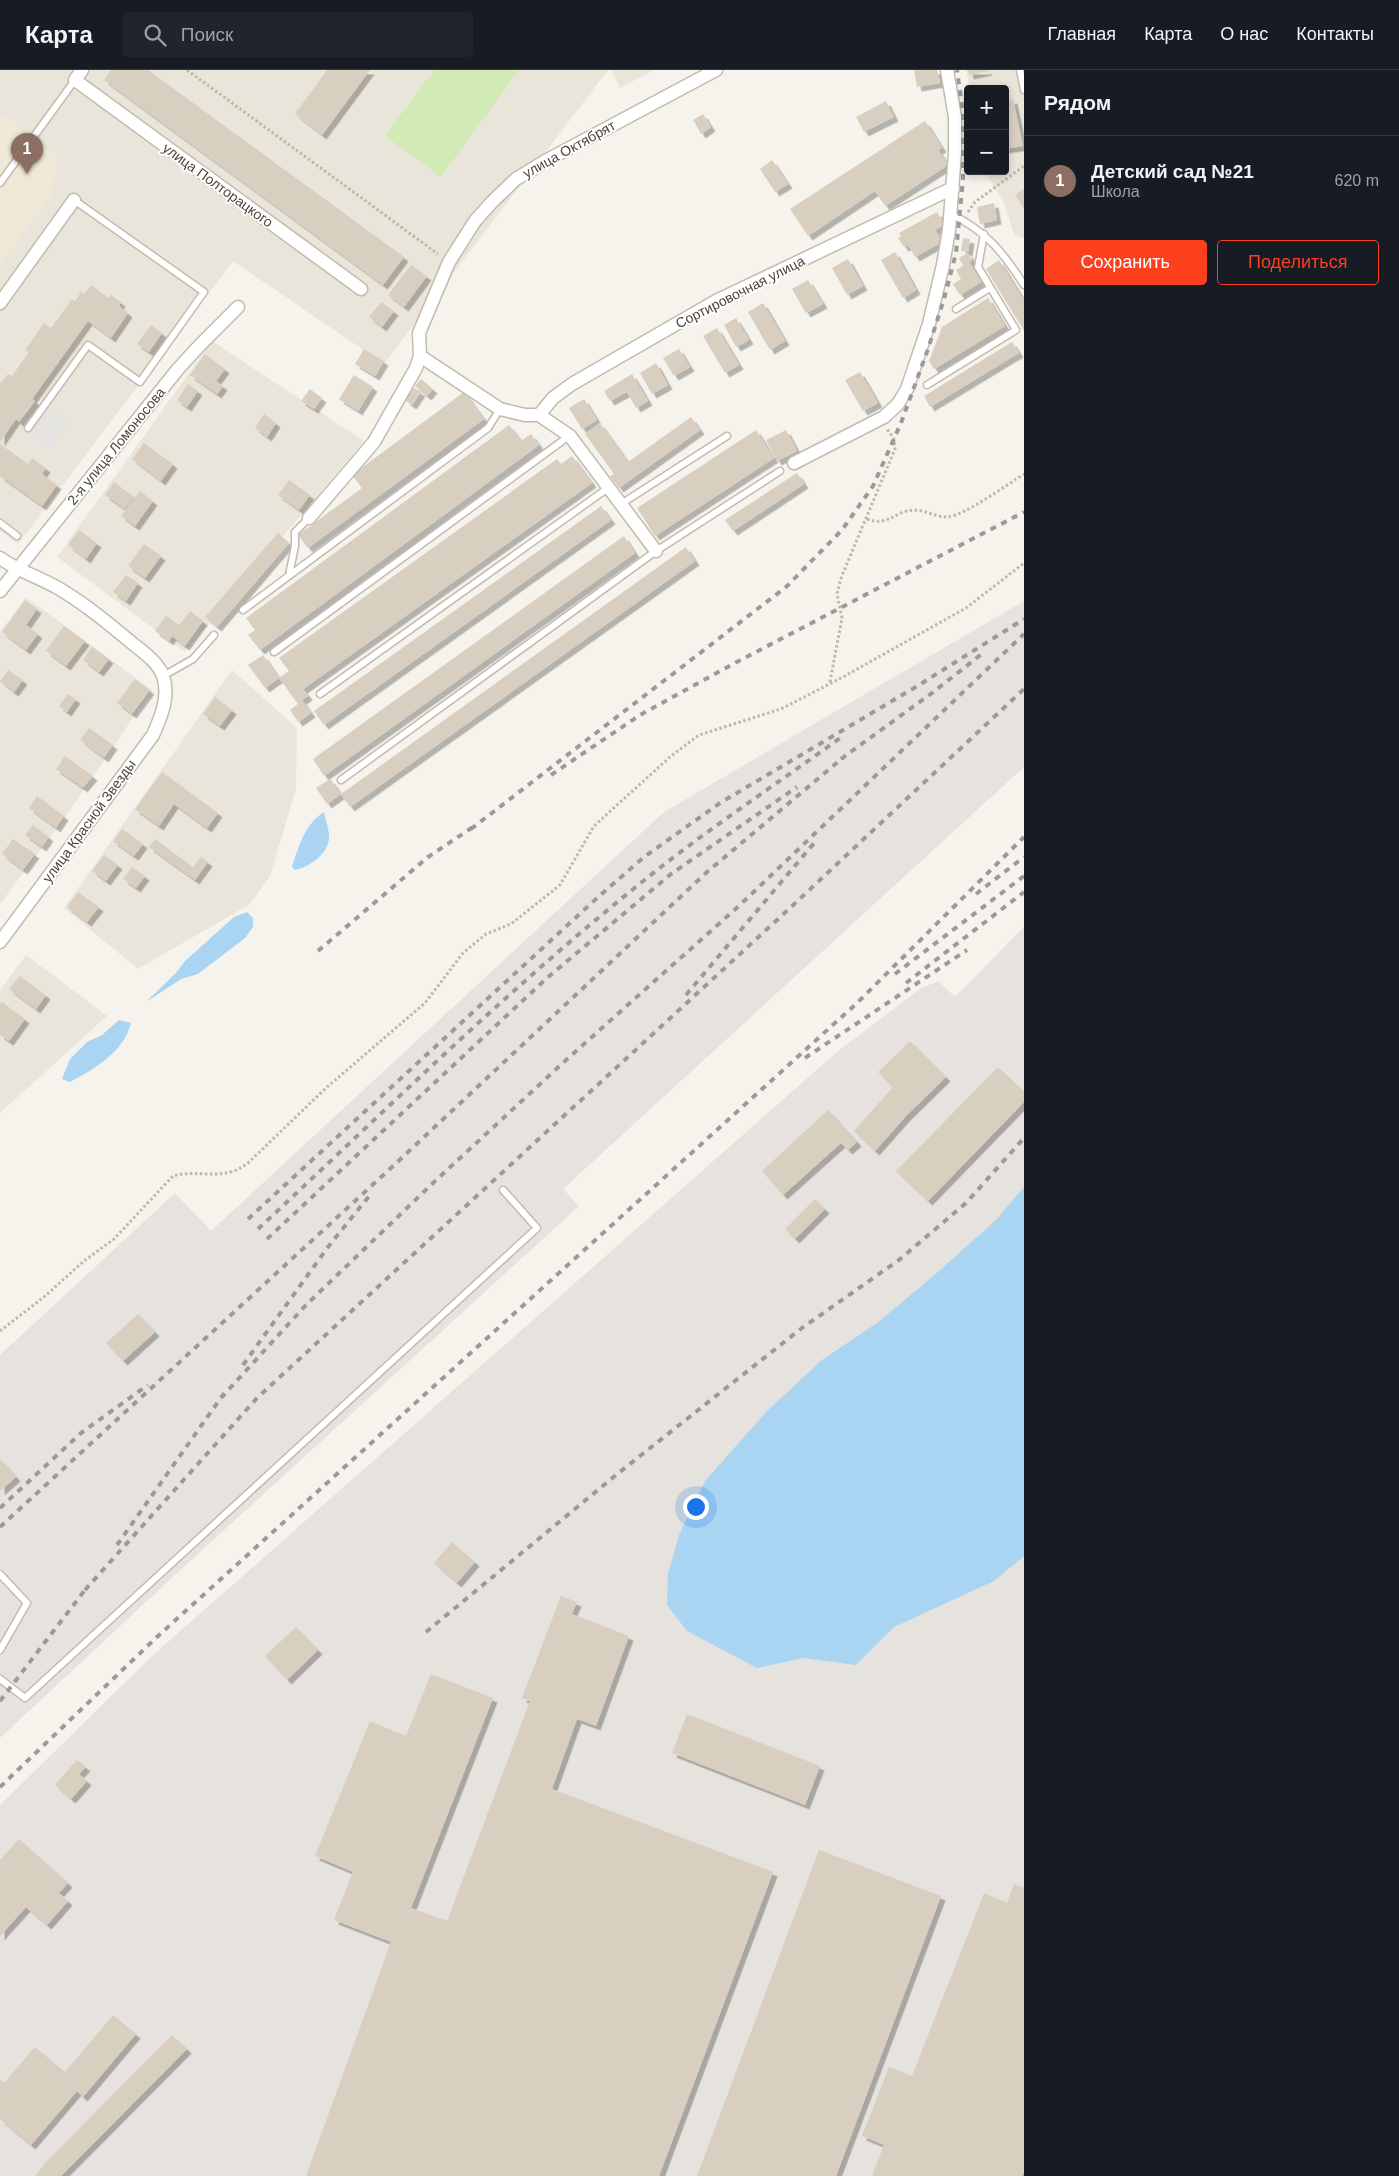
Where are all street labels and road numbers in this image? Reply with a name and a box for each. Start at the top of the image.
street label: улица Октябрят [520,117,619,181]
street label: улица Полторацкого [160,140,276,230]
street label: Сортировочная улица [673,252,807,332]
street label: 2-я улица Ломоносова [64,384,168,508]
street label: улица Красной Звезды [39,756,139,886]

